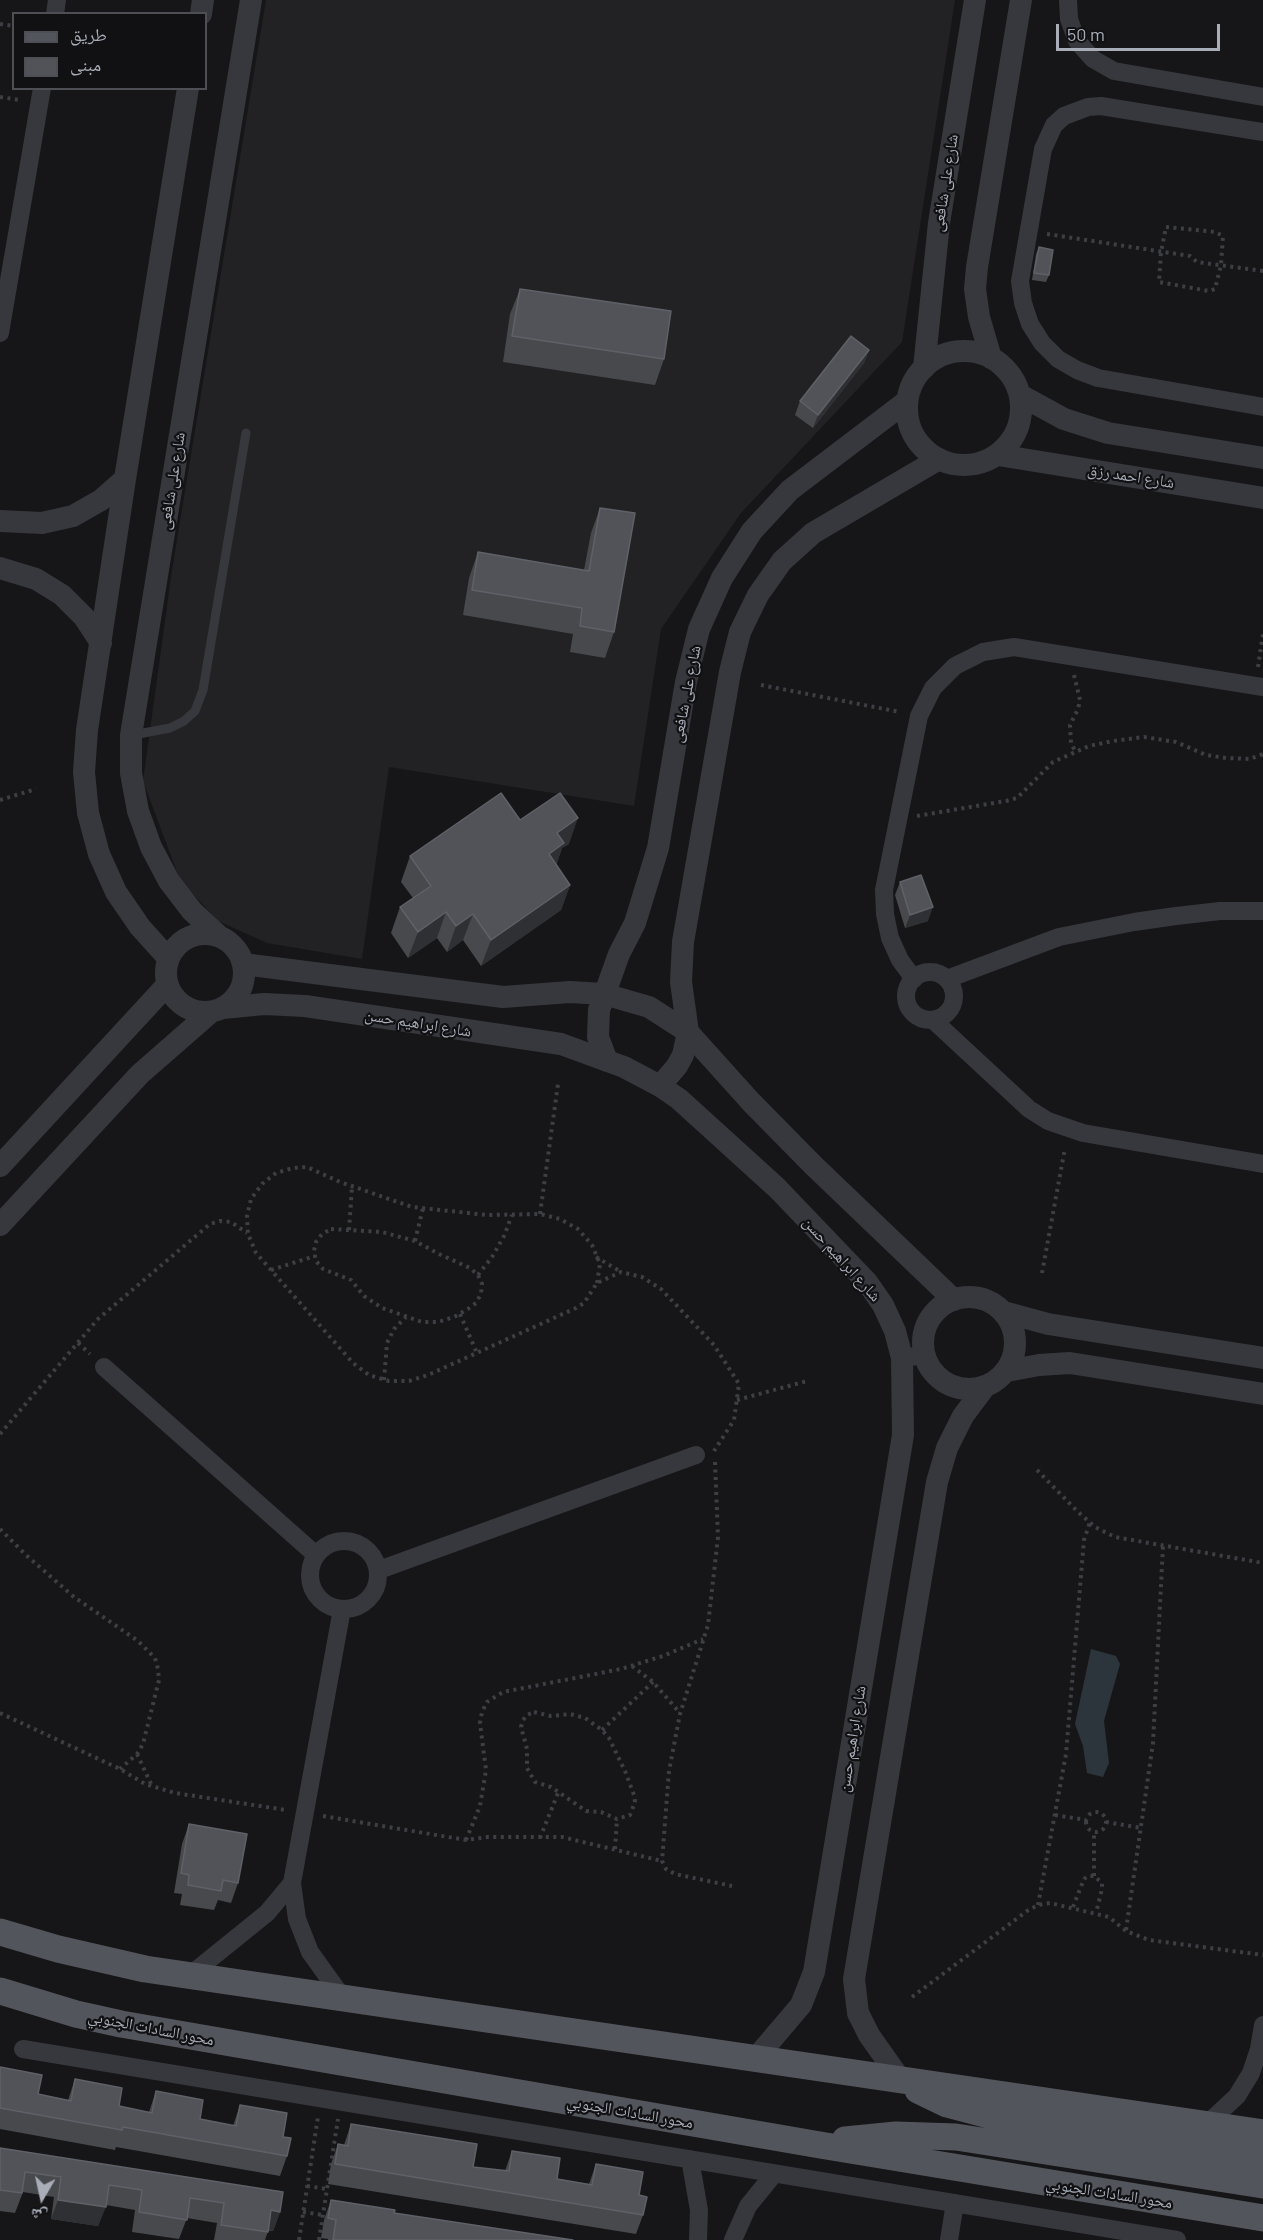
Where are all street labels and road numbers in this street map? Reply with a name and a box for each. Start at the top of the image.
street label: شارع على شافعى [928,133,962,233]
street label: شارع على شافعى [155,431,189,531]
street label: شارع احمد رزق [1086,460,1176,492]
street label: شارع على شافعى [667,644,705,744]
street label: شارع ابراهيم حسن [363,1005,473,1041]
street label: شارع ابراهيم حسن [799,1213,885,1305]
street label: شارع ابراهيم حسن [834,1684,870,1794]
street label: محور السادات الجنوبي [86,2006,216,2050]
street label: محور السادات الجنوبي [565,2091,695,2133]
street label: محور السادات الجنوبي [1044,2174,1174,2212]

